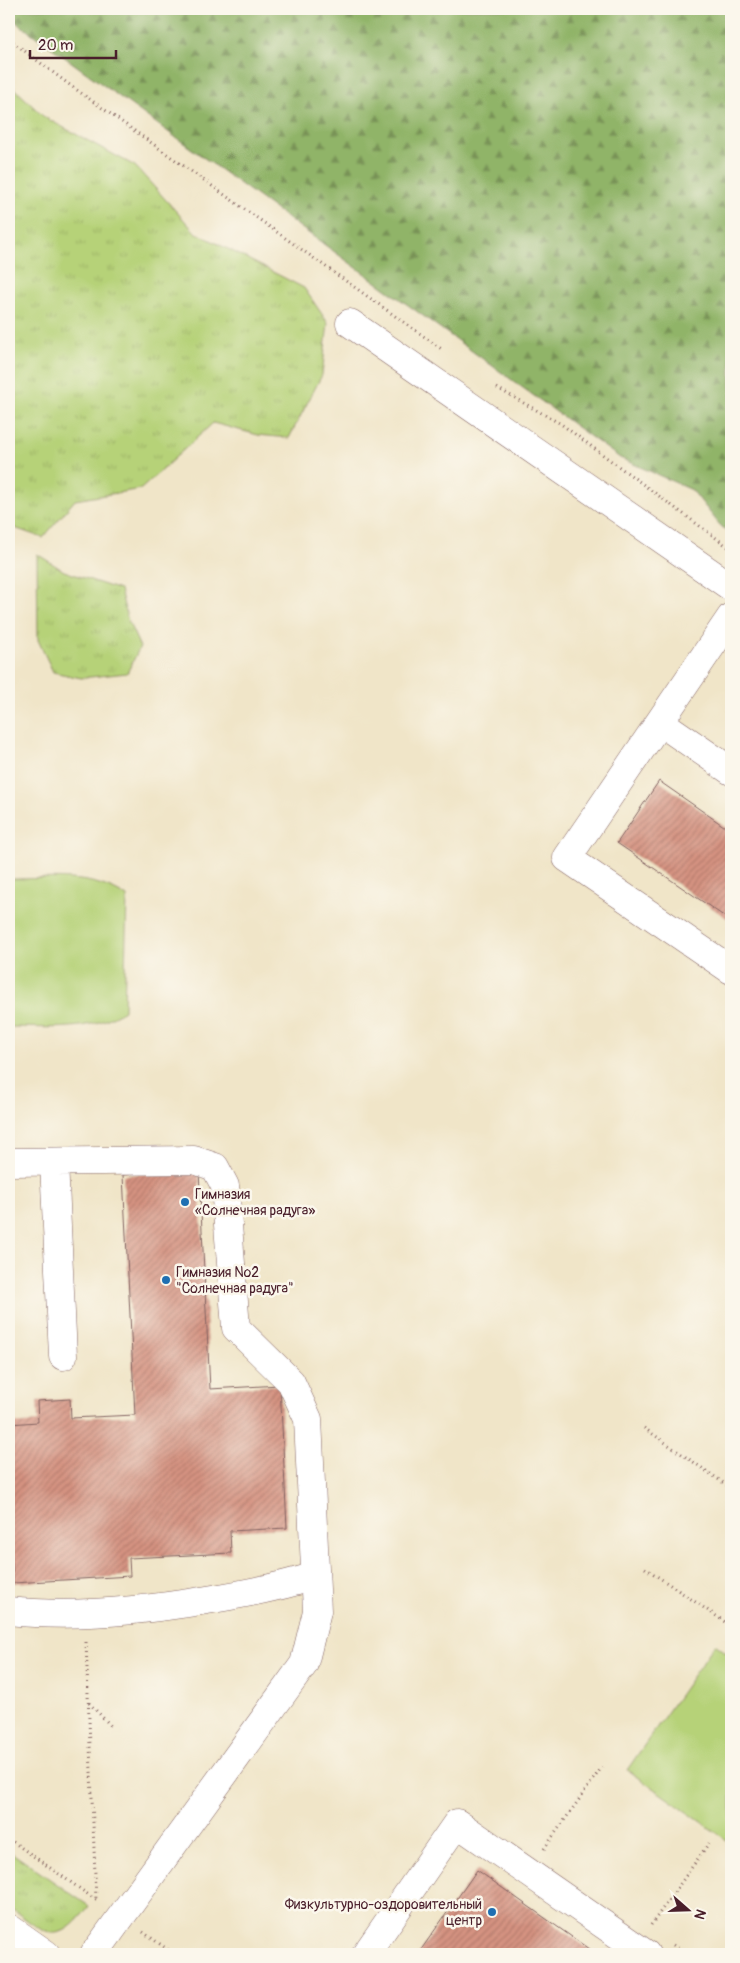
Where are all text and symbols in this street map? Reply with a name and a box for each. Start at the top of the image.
scale bar [30,28,116,60]
text: 20 m [38,36,73,55]
place label: Гимназия «Солнечная радуга» [195,1186,315,1219]
marker: Гимназия «Солнечная радуга» [179,1196,191,1208]
place label: Гимназия №2 "Солнечная радуга" [176,1264,294,1297]
marker: Гимназия №2 "Солнечная радуга" [160,1274,172,1286]
north arrow [662,1886,712,1936]
place label: Физкультурно-оздоровительный центр [285,1896,482,1929]
marker: Физкультурно-оздоровительный центр [486,1906,498,1918]
text: N [690,1907,709,1922]

